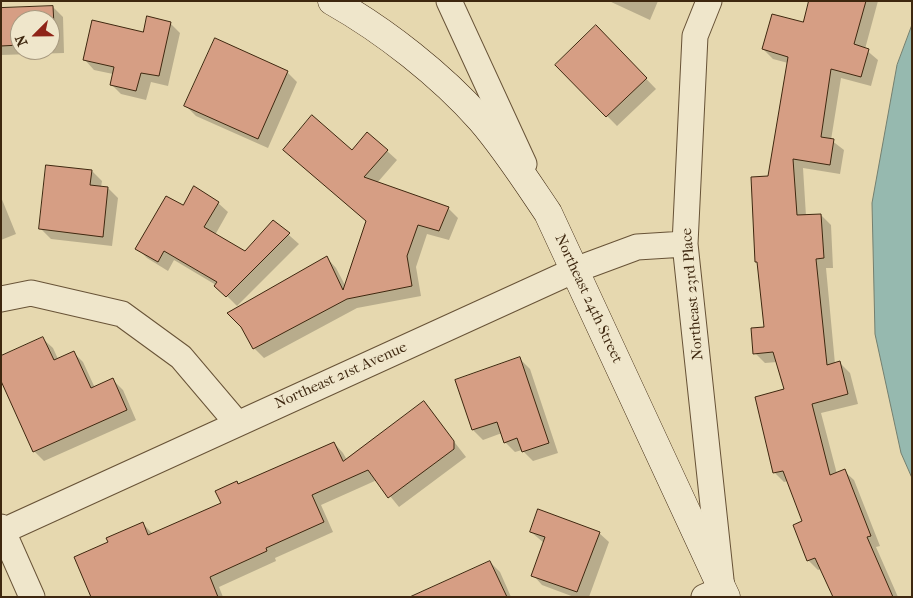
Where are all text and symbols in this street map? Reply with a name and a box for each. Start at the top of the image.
north arrow [10,10,60,60]
text: N [12,32,32,49]
street label: Northeast 23rd Place [678,227,708,361]
street label: Northeast 24th Street [550,232,626,366]
street label: Northeast 21st Avenue [272,339,410,413]

